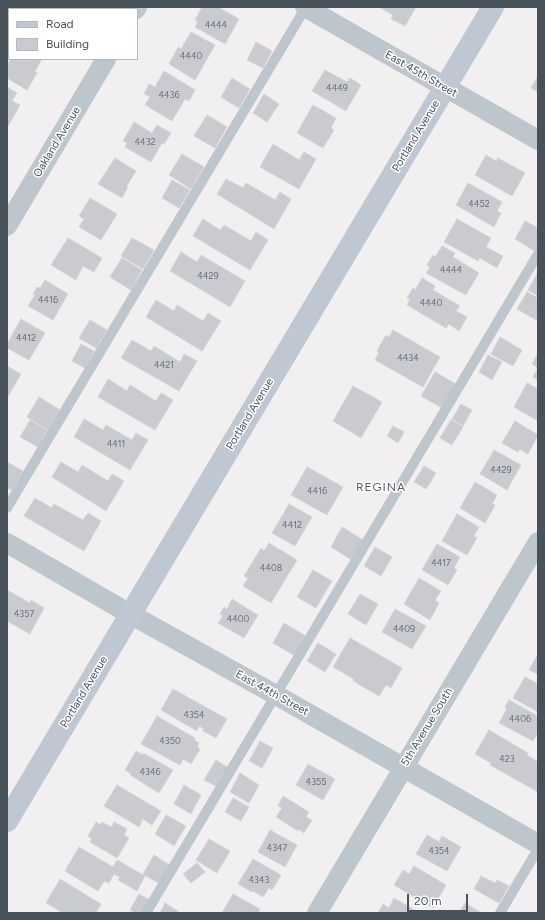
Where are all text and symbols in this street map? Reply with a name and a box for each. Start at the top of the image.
legend [8,8,138,60]
text: Road [46,17,74,31]
house number: 4444 [205,20,227,30]
text: Building [46,37,89,51]
street label: East 45th Street [383,48,459,100]
house number: 4440 [180,51,202,61]
house number: 4449 [326,83,348,93]
house number: 4436 [158,90,180,100]
street label: Portland Avenue [389,98,443,174]
street label: Oakland Avenue [31,104,83,180]
house number: 4432 [134,137,156,147]
house number: 4452 [468,199,490,209]
house number: 4444 [440,265,462,275]
house number: 4429 [197,271,219,281]
house number: 4416 [38,295,58,305]
house number: 4440 [420,298,442,308]
house number: 4412 [16,333,36,343]
house number: 4434 [397,353,419,363]
house number: 4421 [154,360,174,370]
street label: Portland Avenue [223,376,277,452]
house number: 4411 [107,439,125,449]
house number: 4429 [490,465,512,475]
district label: REGINA [356,480,406,494]
house number: 4416 [307,486,327,496]
house number: 4412 [282,520,302,530]
house number: 4417 [431,558,451,568]
house number: 4408 [260,563,282,573]
house number: 4357 [14,609,34,619]
house number: 4400 [227,614,249,624]
house number: 4409 [393,624,415,634]
street label: Portland Avenue [57,654,111,730]
street label: East 44th Street [233,667,311,719]
street label: 5th Avenue South [398,686,456,768]
house number: 4354 [183,710,205,720]
house number: 4406 [509,714,531,724]
house number: 4350 [159,736,181,746]
house number: 423 [499,754,515,764]
house number: 4346 [139,767,161,777]
house number: 4355 [306,777,326,787]
house number: 4347 [267,843,287,853]
house number: 4354 [428,846,450,856]
house number: 4343 [249,875,269,885]
scale bar [409,886,470,912]
text: 20 m [414,894,442,908]

